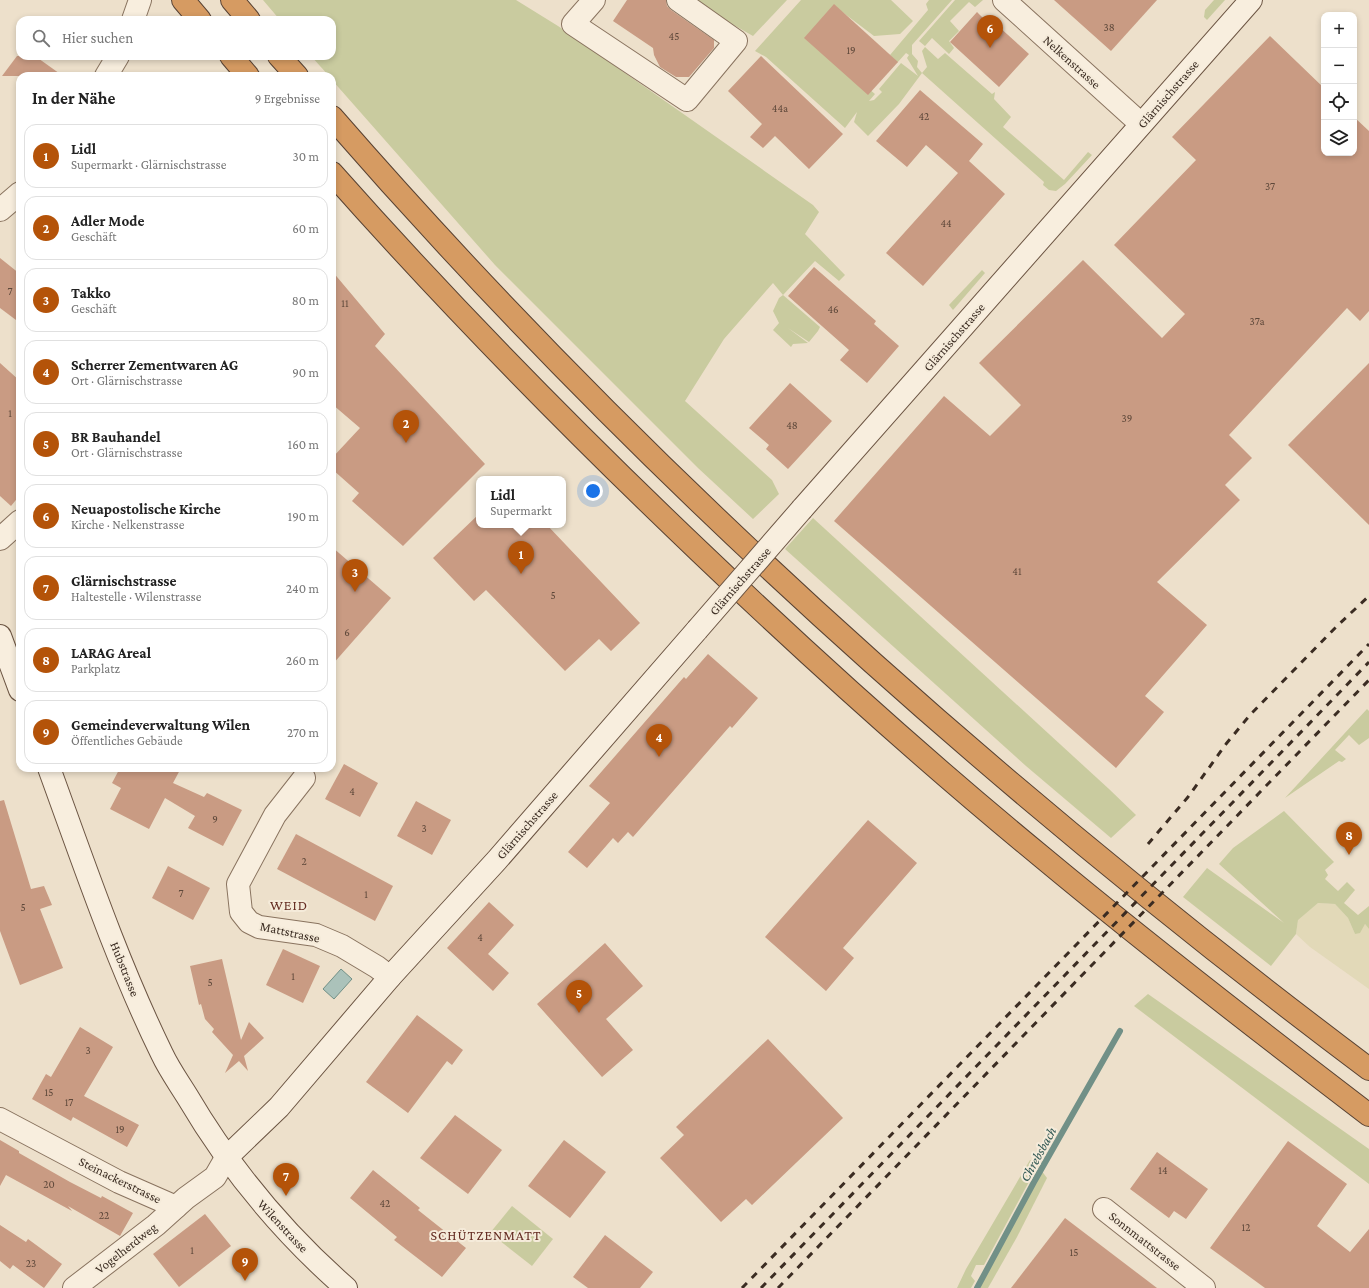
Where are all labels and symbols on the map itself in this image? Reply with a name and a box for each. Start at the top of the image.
pin: 6 [977,15,1003,48]
house number: 38 [1103,21,1115,33]
house number: 45 [669,30,679,42]
street label: Nelkenstrasse [1040,32,1104,92]
house number: 19 [846,44,856,56]
street label: Glärnischstrasse [1134,56,1202,131]
house number: 44a [772,102,788,114]
house number: 42 [919,110,929,122]
house number: 37 [1265,180,1275,192]
house number: 44 [940,217,952,229]
house number: 7 [7,285,13,297]
house number: 11 [341,297,349,309]
street label: Glärnischstrasse [920,299,988,374]
house number: 46 [827,303,839,315]
house number: 37a [1250,315,1264,327]
house number: 1 [8,407,12,419]
pin: 2 [393,410,419,443]
house number: 39 [1122,412,1132,424]
house number: 48 [786,419,798,431]
your location [583,481,603,501]
pin: 1 [508,541,534,574]
street label: Glärnischstrasse [706,543,774,618]
pin: 3 [342,559,368,592]
house number: 41 [1012,565,1022,577]
house number: 5 [550,589,556,601]
house number: 6 [344,626,350,638]
pin: 4 [646,724,672,757]
house number: 4 [349,785,355,797]
street label: Glärnischstrasse [493,787,561,862]
house number: 9 [212,813,218,825]
house number: 3 [421,822,427,834]
pin: 8 [1336,822,1362,855]
house number: 2 [301,855,307,867]
house number: 7 [178,887,184,899]
house number: 1 [364,888,368,900]
district label: WEID [270,897,308,913]
house number: 5 [20,901,26,913]
street label: Mattstrasse [259,918,322,946]
house number: 4 [477,931,483,943]
street label: Hubstrasse [107,939,143,999]
house number: 1 [291,970,295,982]
house number: 5 [207,976,213,988]
pin: 5 [566,980,592,1013]
house number: 3 [85,1044,91,1056]
house number: 15 [45,1086,53,1098]
house number: 17 [65,1096,73,1108]
house number: 19 [115,1123,125,1135]
water label: Chrebsbach [1016,1124,1060,1184]
street label: Steinackerstrasse [76,1154,164,1207]
pin: 7 [273,1163,299,1196]
house number: 14 [1158,1164,1168,1176]
house number: 20 [43,1178,55,1190]
street label: Wilenstrasse [255,1196,312,1256]
house number: 42 [380,1197,390,1209]
street label: Sonnmattstrasse [1106,1208,1184,1274]
house number: 22 [99,1209,109,1221]
street label: Vogelherdweg [92,1219,160,1277]
house number: 12 [1242,1221,1250,1233]
district label: SCHÜTZENMATT [430,1227,542,1243]
house number: 1 [190,1244,194,1256]
house number: 15 [1070,1246,1078,1258]
pin: 9 [232,1248,258,1281]
house number: 23 [26,1257,36,1269]

